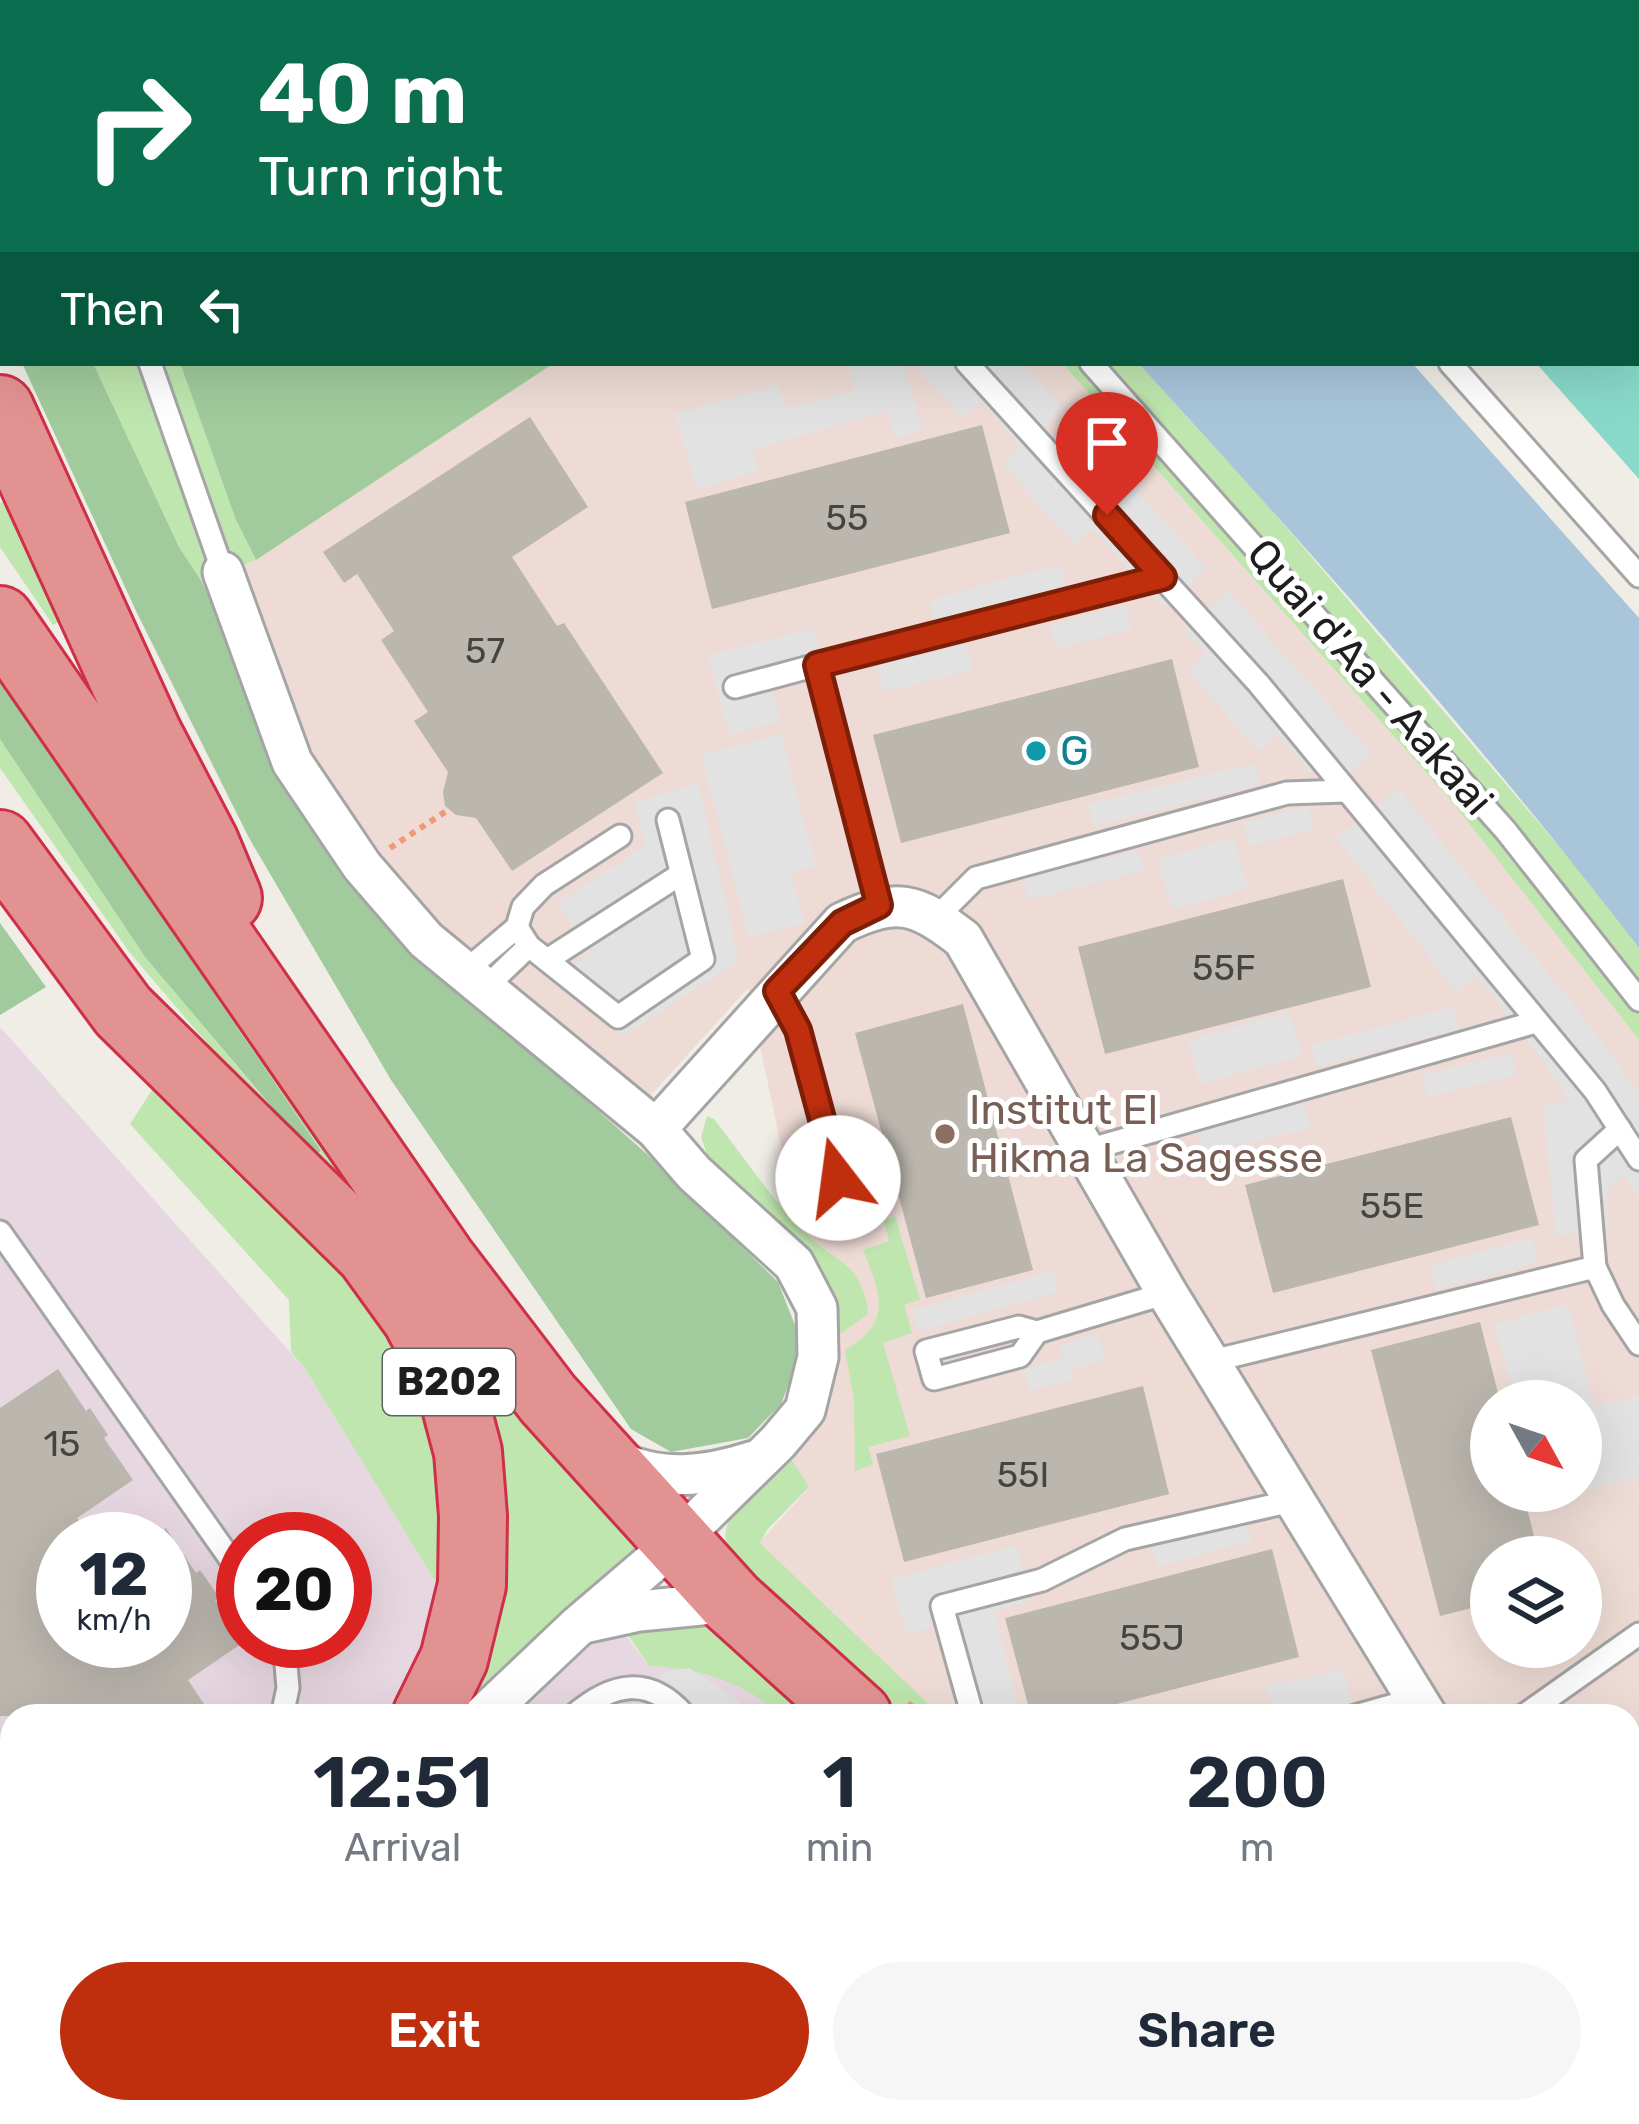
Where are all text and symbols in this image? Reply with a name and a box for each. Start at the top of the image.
text: 40 m [258,44,467,144]
icon: right [60,48,216,204]
text: Turn right [258,145,503,209]
icon: left [189,276,255,342]
text: Then [60,283,165,336]
pin [1056,392,1158,515]
icon: arrive [1074,410,1140,476]
house number: 55 [826,496,868,539]
street label: Quai d'Aa - Aakaai [1237,529,1503,825]
house number: 57 [465,629,505,672]
place label: G [1060,726,1089,776]
marker: G [1023,738,1049,764]
house number: 55F [1192,946,1256,989]
place label: Institut El Hikma La Sagesse [969,1085,1323,1183]
position arrow [775,1115,901,1241]
marker: Institut El Hikma La Sagesse [932,1121,958,1147]
house number: 55E [1360,1184,1424,1227]
road number: B202 [383,1349,515,1415]
north arrow [1470,1380,1602,1512]
map controls [1470,1380,1602,1668]
house number: 15 [44,1422,80,1465]
house number: 55I [997,1453,1049,1496]
speed limit sign: 20 [216,1512,372,1668]
button: layers [1470,1536,1602,1668]
text: 12 [80,1539,148,1610]
text: km/h [77,1602,151,1638]
house number: 55J [1119,1616,1185,1659]
text: 12:51 [313,1740,493,1825]
text: 1 [822,1740,857,1825]
text: 200 [1186,1740,1328,1825]
text: Arrival [344,1825,461,1871]
text: min [806,1825,873,1871]
text: m [1240,1825,1275,1871]
button: Exit [60,1962,809,2100]
button: Share [833,1962,1581,2100]

